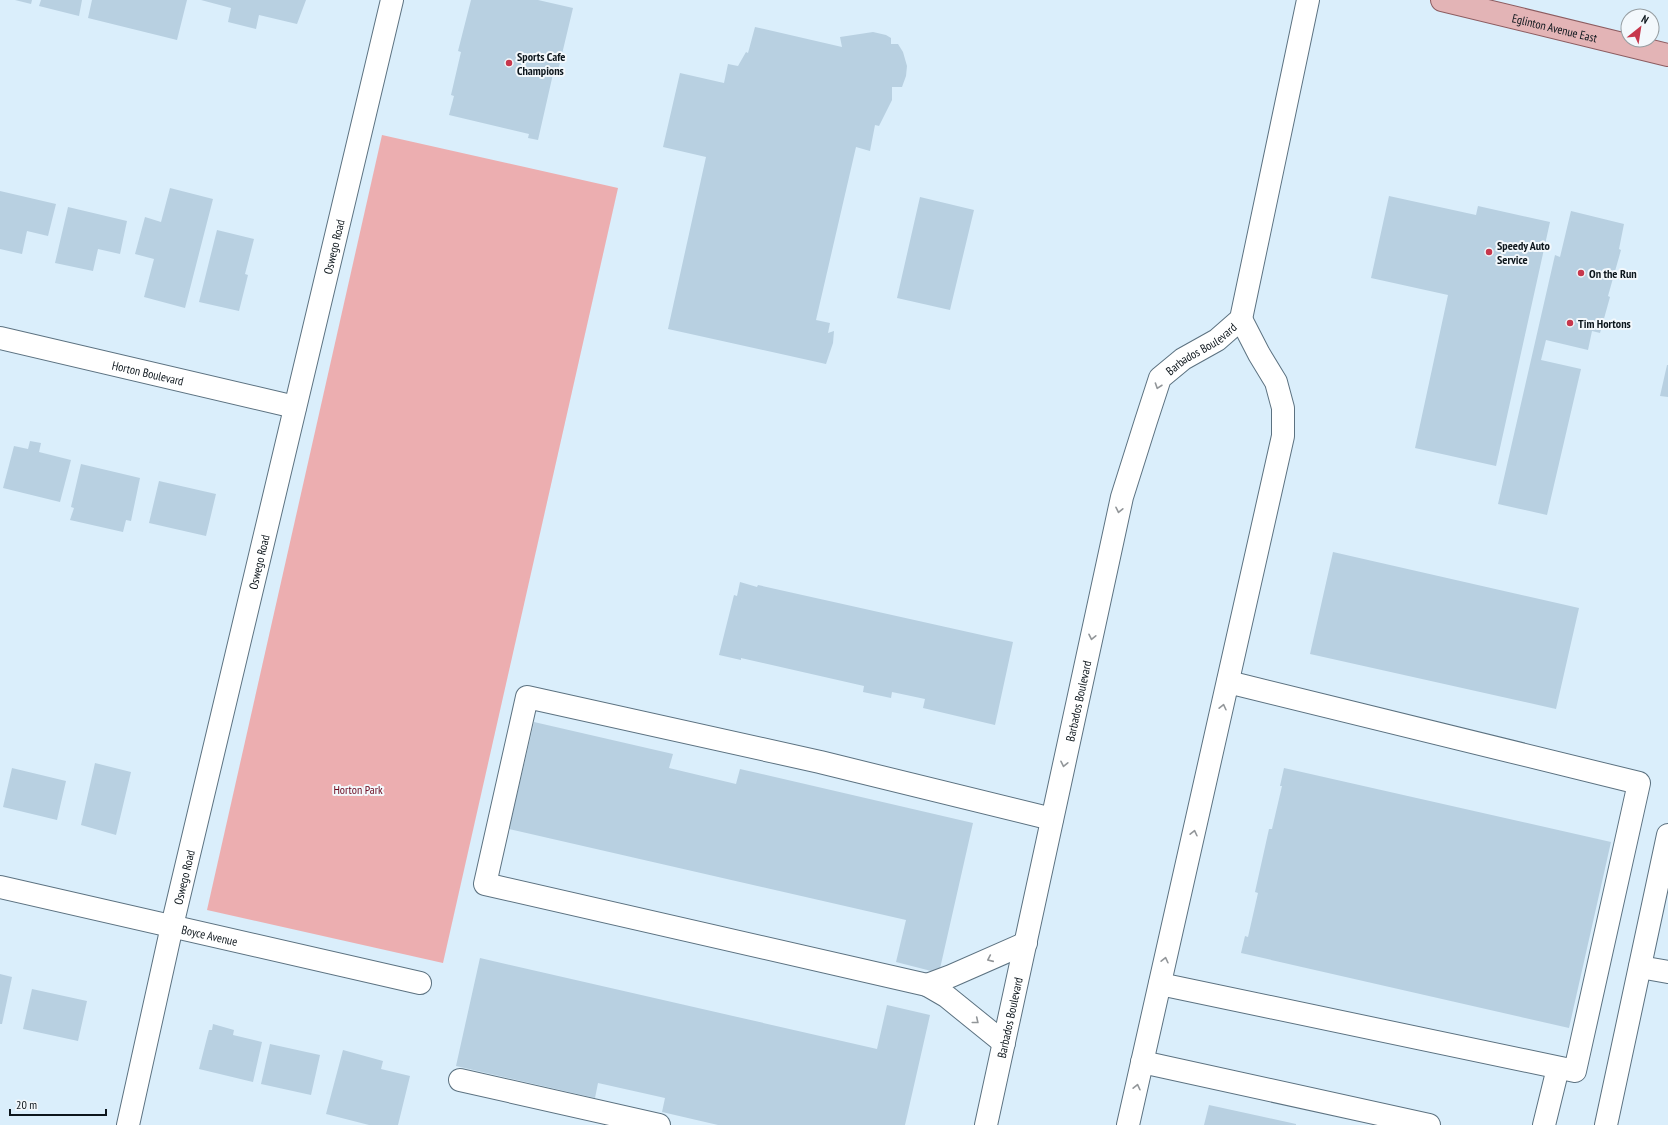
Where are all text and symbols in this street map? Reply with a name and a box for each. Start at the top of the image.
north arrow [1620,8,1660,48]
street label: Eglinton Avenue East [1511,10,1600,45]
text: N [1639,12,1651,27]
place label: Sports Cafe Champions [517,49,565,78]
marker: Sports Cafe Champions [504,58,514,68]
street label: Oswego Road [320,218,347,276]
place label: Speedy Auto Service [1497,238,1551,267]
marker: Speedy Auto Service [1484,247,1494,257]
place label: On the Run [1589,266,1637,281]
marker: On the Run [1576,268,1586,278]
place label: Tim Hortons [1578,316,1631,331]
marker: Tim Hortons [1565,318,1575,328]
street label: Barbados Boulevard [1162,319,1239,378]
street label: Horton Boulevard [111,357,185,388]
one-way arrow [1154,382,1162,389]
one-way arrow [1116,507,1124,513]
street label: Oswego Road [245,533,272,591]
one-way arrow [1088,634,1096,640]
street label: Barbados Boulevard [1062,659,1094,743]
one-way arrow [1218,703,1226,710]
one-way arrow [1061,761,1069,767]
park label: Horton Park [333,782,383,797]
one-way arrow [1190,830,1198,837]
street label: Oswego Road [170,848,197,906]
street label: Boyce Avenue [180,921,239,949]
one-way arrow [987,954,995,962]
one-way arrow [1161,957,1169,963]
street label: Barbados Boulevard [993,976,1025,1059]
one-way arrow [972,1016,979,1023]
one-way arrow [1132,1084,1140,1090]
scale bar [10,1091,106,1117]
text: 20 m [16,1097,37,1112]

